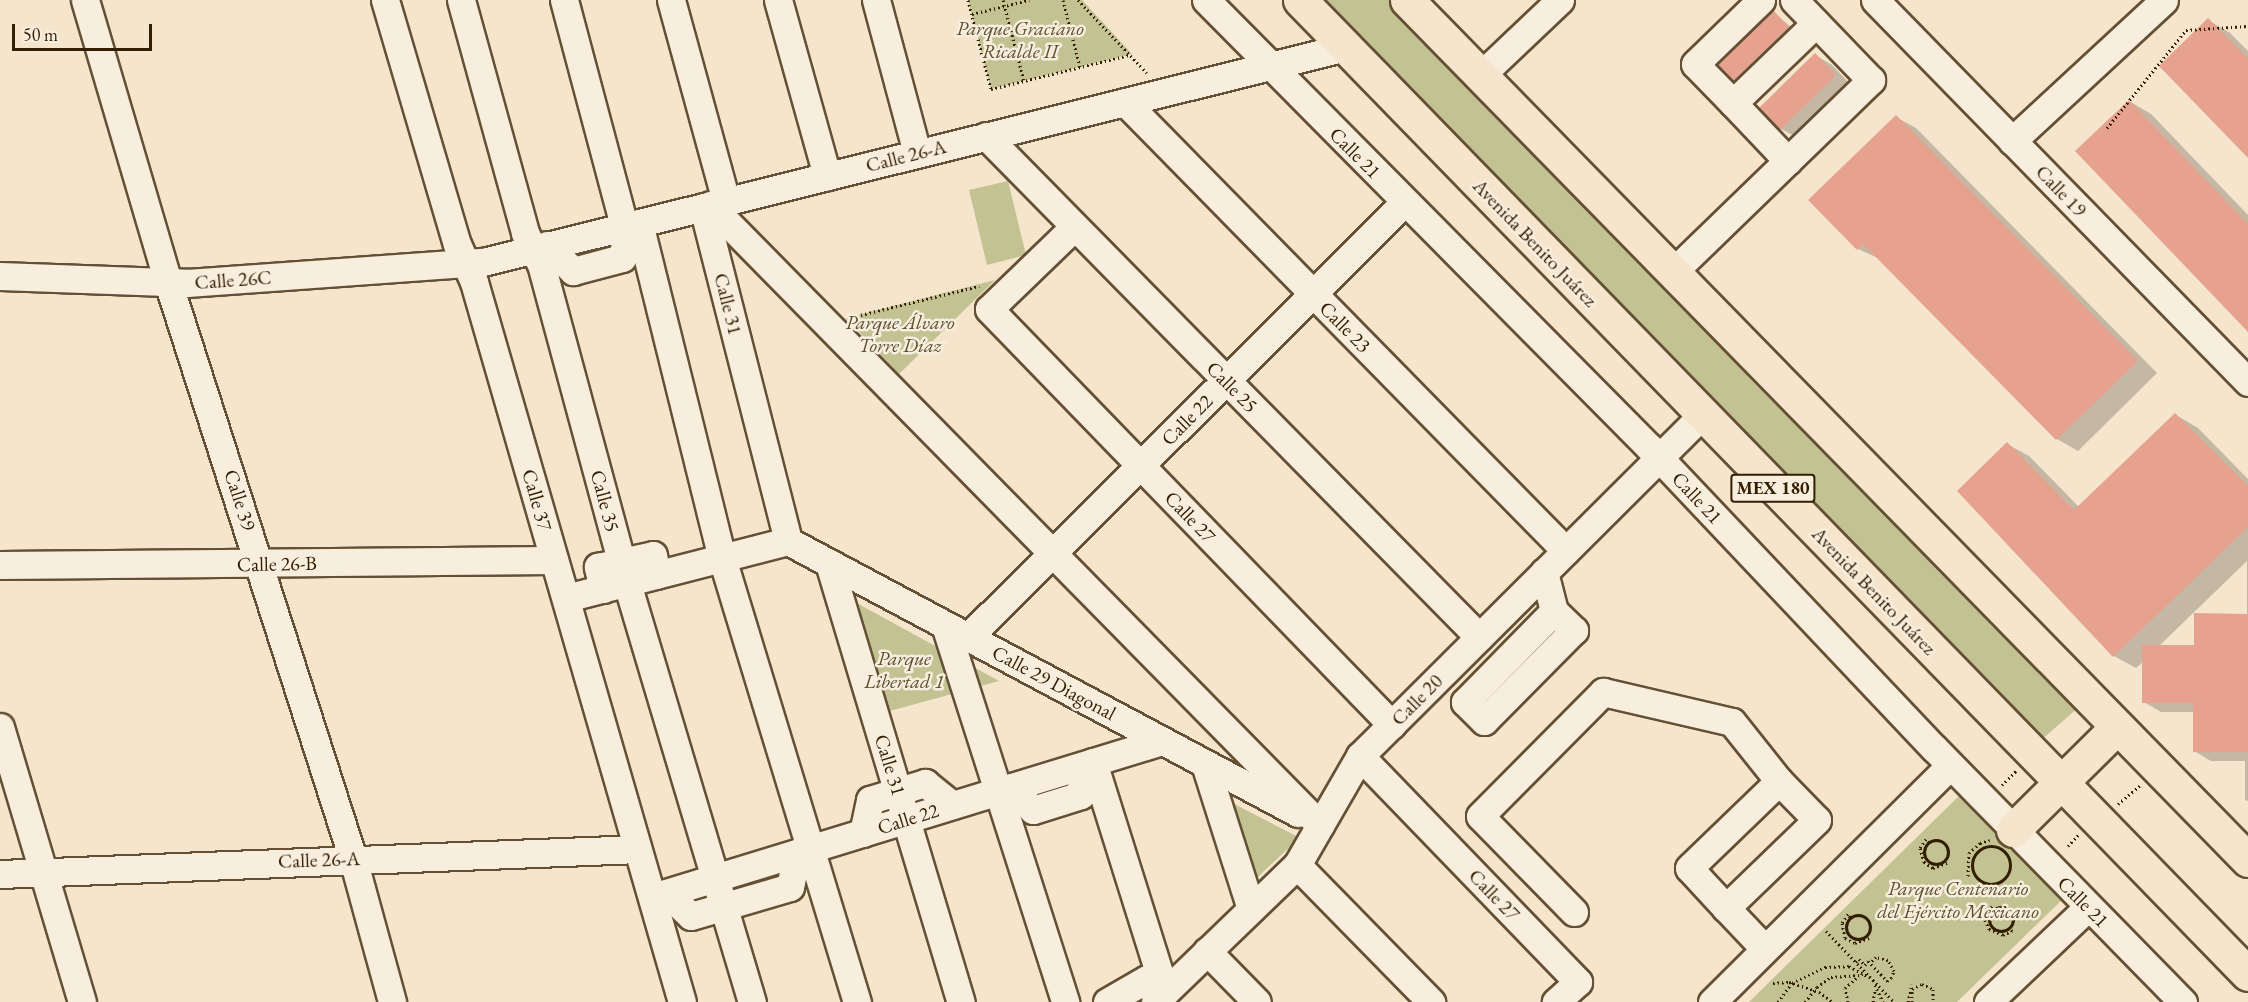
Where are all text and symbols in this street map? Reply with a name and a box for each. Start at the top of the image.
scale bar [15,12,154,50]
park label: Parque Graciano Ricalde II [956,17,1084,64]
text: 50 m [23,23,58,46]
street label: Calle 21 [1324,122,1386,184]
street label: Calle 26-A [863,134,949,178]
street label: Calle 19 [2031,160,2091,222]
street label: Avenida Benito Juárez [1468,174,1602,312]
street label: Calle 26C [194,265,272,295]
street label: Calle 31 [709,271,747,337]
street label: Calle 23 [1314,296,1376,358]
park label: Parque Álvaro Torre Díaz [845,310,955,357]
street label: Calle 25 [1201,356,1263,418]
street label: Calle 22 [1156,389,1218,451]
street label: Calle 39 [219,466,261,534]
street label: Calle 37 [517,467,557,533]
street label: Calle 21 [1667,467,1727,529]
street label: Calle 35 [585,468,625,534]
road number: MEX 180 [1730,473,1816,503]
street label: Calle 27 [1160,486,1220,548]
street label: Avenida Benito Juárez [1807,522,1941,660]
street label: Calle 26-B [237,551,317,577]
street label: Calle 29 Diagonal [988,640,1120,726]
park label: Parque Libertad 1 [864,647,944,694]
street label: Calle 20 [1386,669,1448,731]
street label: Calle 31 [869,731,911,799]
street label: Calle 22 [874,798,942,840]
street label: Calle 26-A [278,847,360,873]
street label: Calle 27 [1464,864,1524,926]
street label: Calle 21 [2052,871,2114,933]
park label: Parque Centenario del Ejército Mexicano [1877,876,2039,923]

